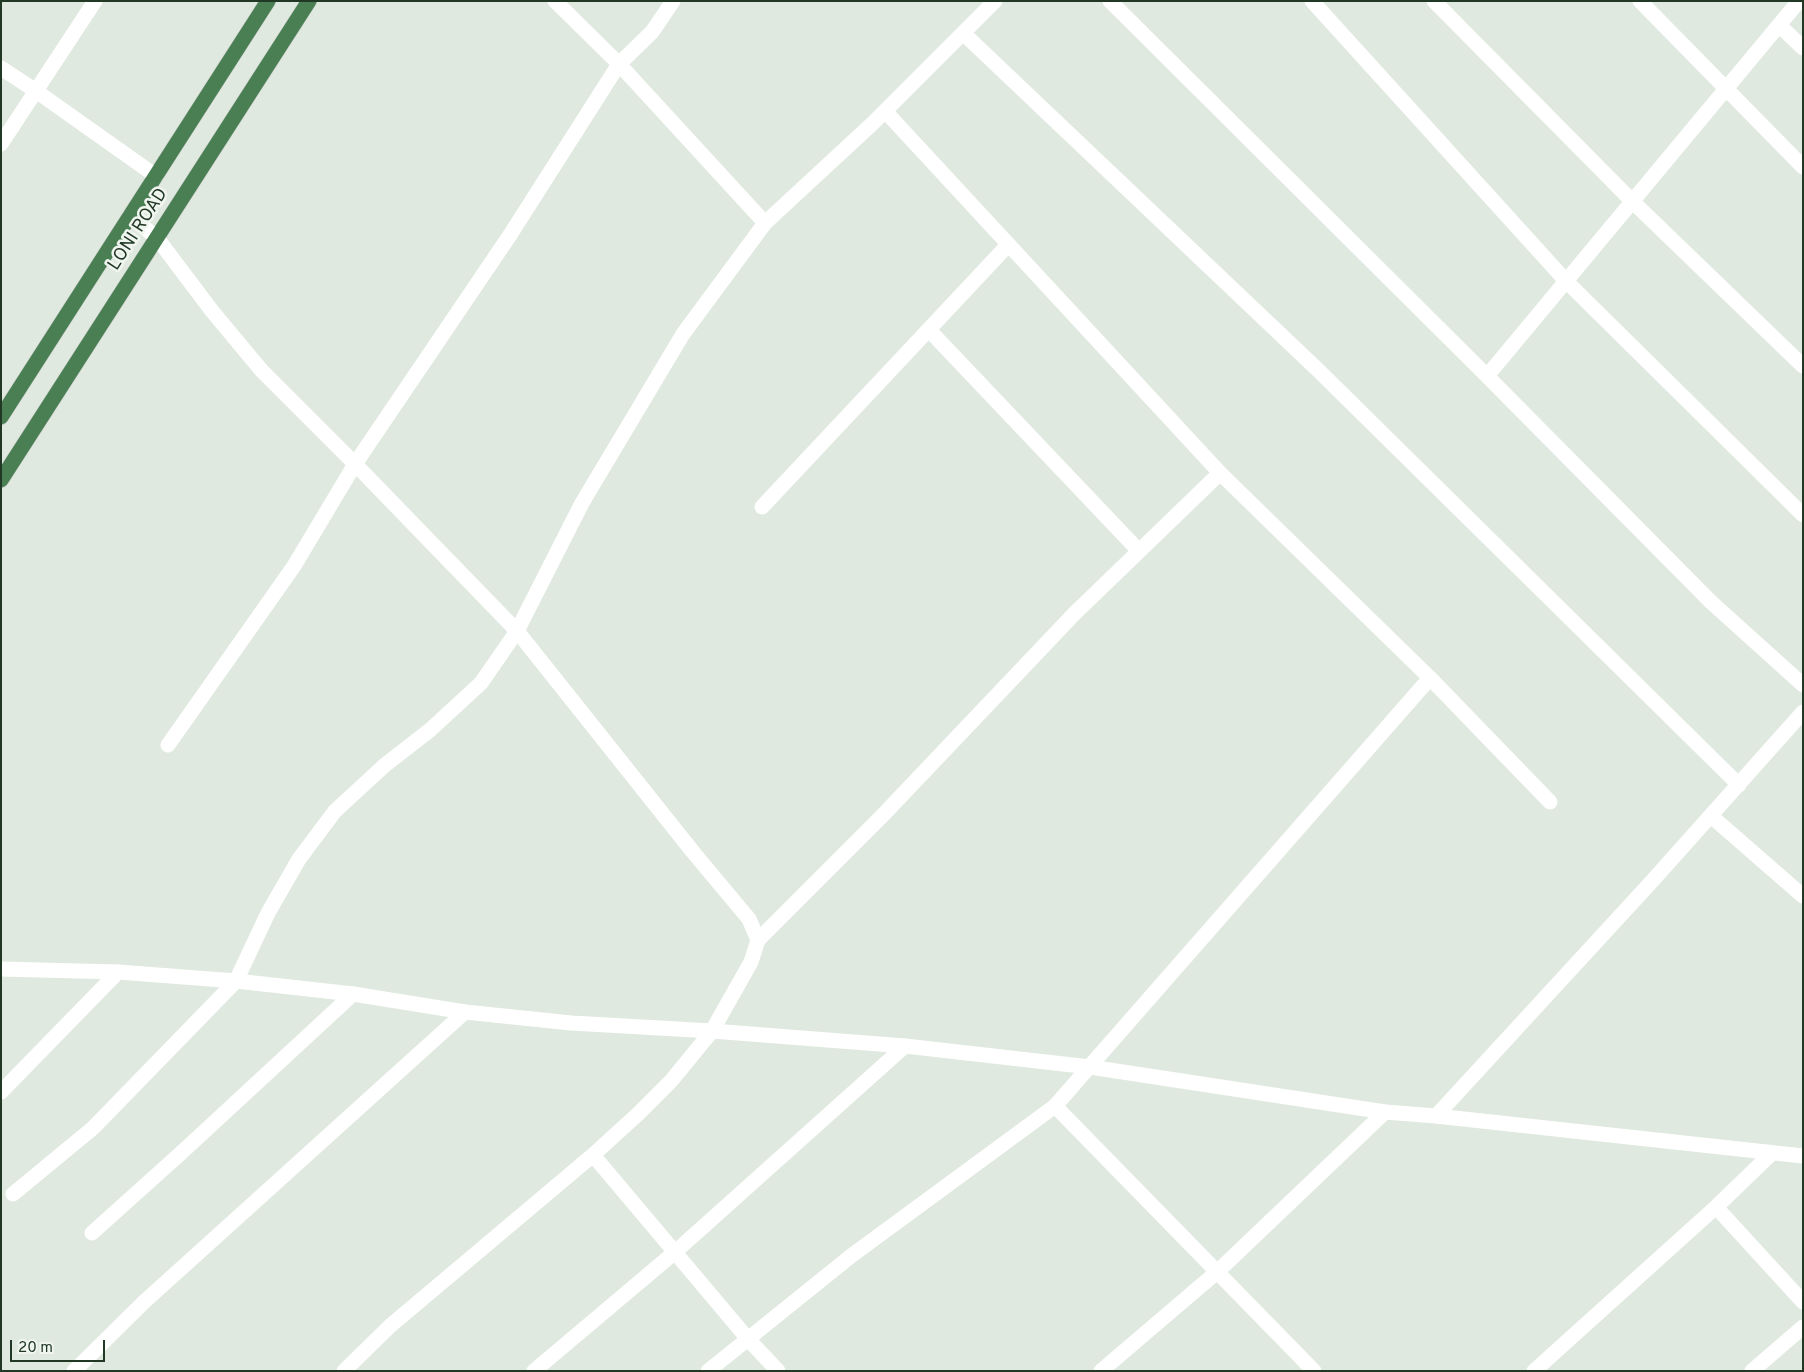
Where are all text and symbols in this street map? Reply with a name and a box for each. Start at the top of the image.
street label: LONI ROAD [104,185,174,275]
scale bar [12,1330,108,1362]
text: 20 m [18,1339,53,1358]

